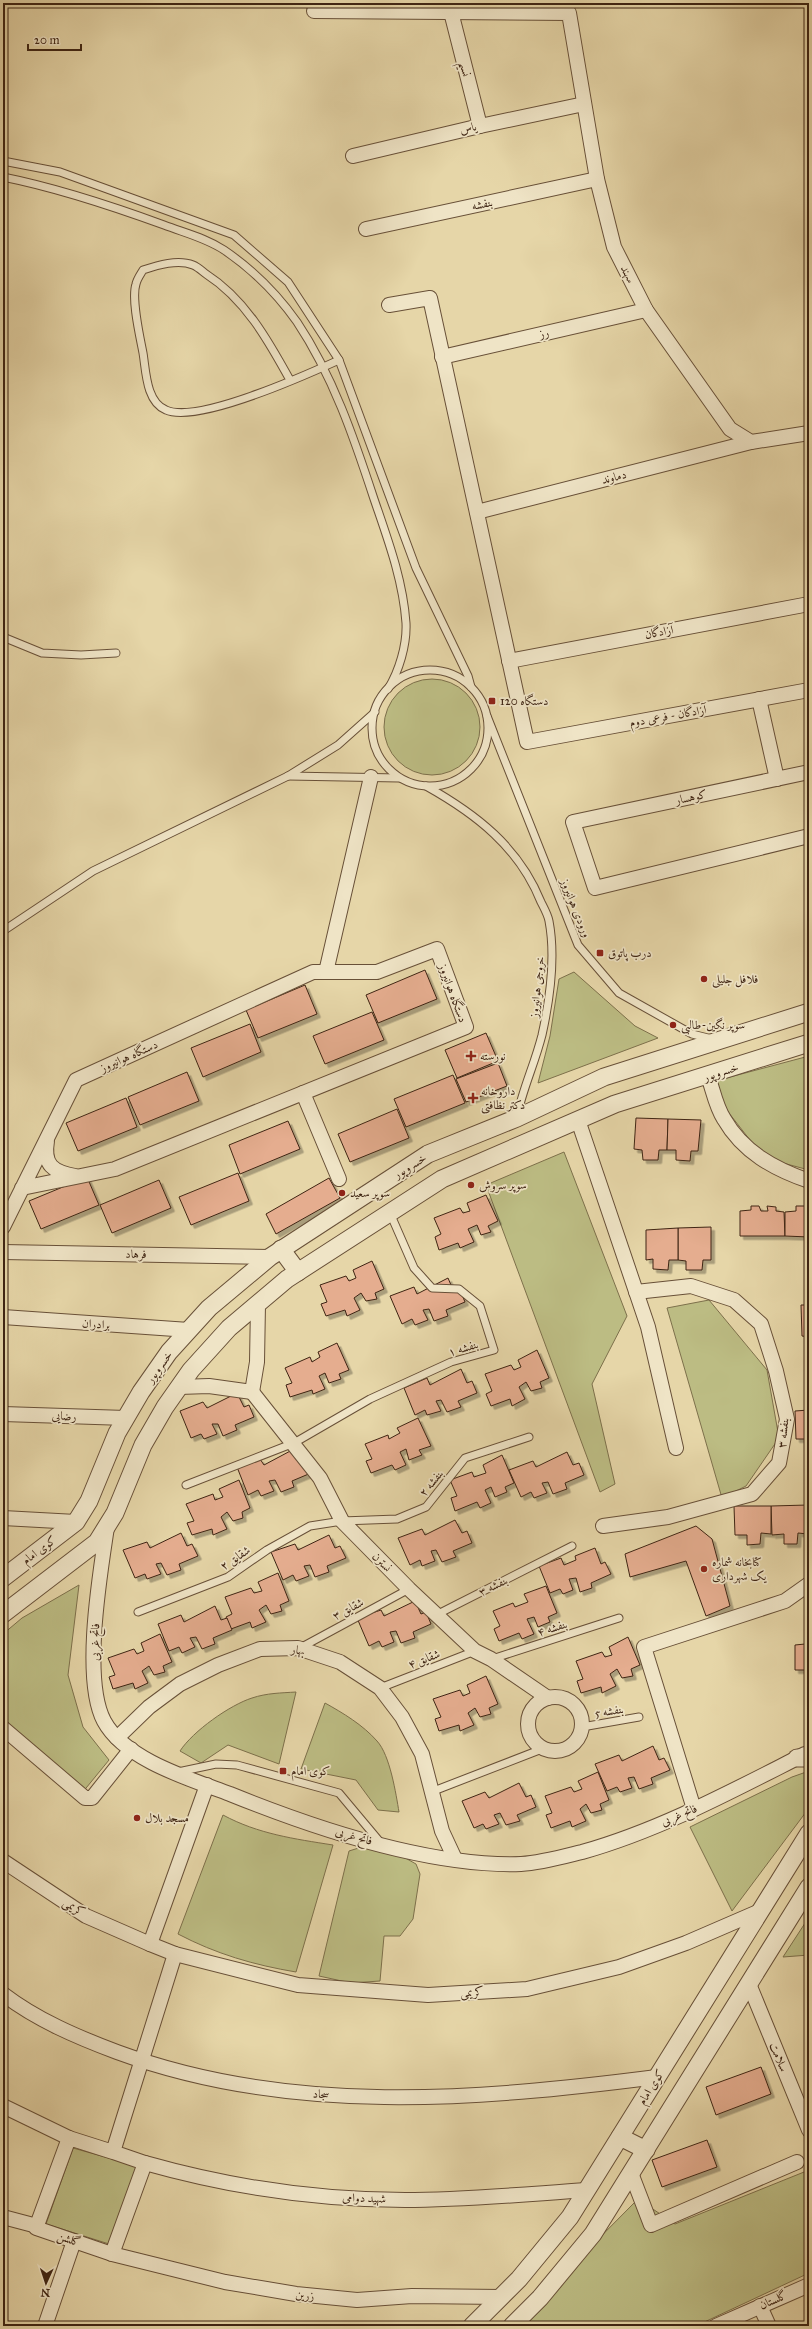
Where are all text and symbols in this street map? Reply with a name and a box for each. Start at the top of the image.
scale bar [28,26,81,52]
text: 20 m [34,33,60,47]
street label: نسیم [452,60,474,80]
street label: یاس [458,119,479,138]
street label: بنفشه [470,195,494,213]
street label: سهند [617,263,638,286]
street label: رز [537,325,550,341]
street label: دماوند [600,467,628,488]
street label: آزادگان [643,621,676,642]
place label: 120 دستگاه [500,693,548,708]
marker: 120 دستگاه [487,696,497,706]
street label: آزادگان - فرعی دوم [628,701,710,734]
street label: کوهسار [673,787,708,808]
street label: ورودی هوانیروز [557,876,594,940]
place label: درب پاتوق [608,946,652,962]
marker: درب پاتوق [595,948,605,958]
street label: خروجی هوانیروز [527,956,548,1019]
street label: دستگاه هوانیروز [435,960,471,1025]
place label: فلافل جلیلی [712,972,758,988]
marker: فلافل جلیلی [699,974,709,984]
place label: سوپر نگین-طالبی [681,1017,745,1035]
marker: سوپر نگین-طالبی [668,1020,678,1030]
street label: دستگاه هوانیروز [97,1036,160,1076]
place label: نورسته [480,1049,506,1064]
marker: نورسته [465,1050,477,1062]
street label: خسروپور [701,1060,741,1086]
place label: داروخانه دکتر نظافتی [481,1084,525,1114]
marker: داروخانه دکتر نظافتی [468,1093,478,1103]
street label: خسروپور [390,1150,430,1184]
place label: سوپر سروش [479,1178,527,1193]
marker: سوپر سروش [466,1180,476,1190]
place label: سوپر سعید [350,1186,390,1201]
marker: سوپر سعید [337,1188,347,1198]
street label: فرهاد [125,1247,147,1262]
street label: برادران [82,1316,110,1332]
street label: بنفشه ۱ [446,1337,480,1359]
street label: خسروپور [142,1348,177,1388]
street label: رضایی [51,1409,77,1424]
street label: بنفشه ۳ [774,1417,792,1449]
street label: بنفشه ۲ [416,1467,446,1499]
street label: کوی امام [19,1533,61,1571]
street label: شقایق ۲ [217,1543,253,1574]
street label: نسترن [369,1549,395,1575]
place label: کتابخانه شماره یک شهرداری [712,1555,767,1584]
marker: کتابخانه شماره یک شهرداری [699,1564,709,1574]
street label: بنفشه ۳ [476,1573,510,1599]
street label: شقایق ۳ [330,1595,367,1624]
street label: بنفشه ۴ [535,1617,569,1639]
street label: فاتح غربی [88,1623,105,1661]
street label: بهار [289,1642,306,1659]
street label: شقایق ۴ [406,1646,443,1672]
street label: بنفشه 5 [594,1702,624,1720]
place label: کوی امام [291,1764,330,1782]
marker: کوی امام [278,1766,288,1776]
street label: فاتح غربی [659,1801,700,1832]
place label: مسجد بلال [145,1811,189,1825]
marker: مسجد بلال [132,1813,142,1823]
street label: فاتح غربی [333,1824,374,1851]
street label: کریمی [59,1895,88,1921]
street label: کریمی [460,1984,484,2002]
street label: سلامت [767,2040,791,2074]
street label: کوی امام [635,2067,671,2109]
street label: سجاد [312,2086,330,2102]
street label: شهید دوامی [342,2190,386,2207]
street label: گلشن [55,2228,83,2251]
north arrow [26,2263,66,2303]
text: N [40,2286,51,2299]
street label: زرین [295,2287,315,2303]
street label: گلستان [757,2287,789,2312]

